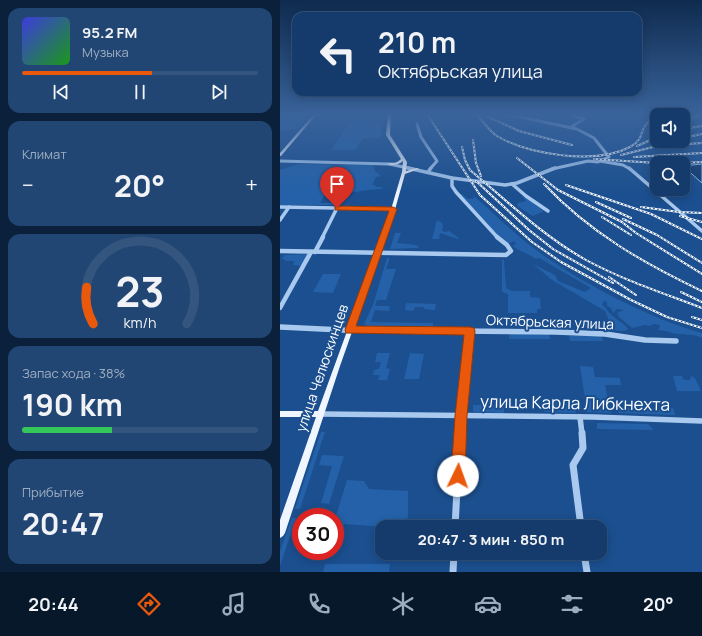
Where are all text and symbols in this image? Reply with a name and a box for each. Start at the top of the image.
text: 95.2 FM [82,22,137,43]
text: 210 m [378,23,456,61]
icon: left [312,28,364,80]
text: Музыка [82,43,129,61]
text: Октябрьская улица [378,59,543,83]
icon: previous [50,81,72,103]
icon: pause [129,81,151,103]
icon: next [208,81,230,103]
map controls [650,108,690,196]
button: sound [650,108,690,148]
text: Климат [22,145,67,163]
button: search [650,156,690,196]
text: 20° [114,165,165,206]
pin [320,167,354,208]
text: − [22,170,34,200]
text: + [245,170,258,200]
icon: arrive [326,173,348,195]
text: 23 [116,263,164,319]
street label: улица Челюскинцев [291,301,352,434]
street label: Октябрьская улица [486,310,614,333]
text: km/h [123,313,157,332]
text: Запас хода · 38% [22,364,125,382]
text: 190 km [22,384,123,425]
street label: улица Карла Либкнехта [480,389,670,416]
position arrow [437,455,479,497]
text: Прибытие [22,483,84,501]
text: 20:47 [22,503,104,544]
speed limit sign: 30 [292,508,344,560]
text: 20:47 · 3 мин · 850 m [418,529,564,550]
icon: directions [135,590,163,618]
icon: music [220,590,248,618]
icon: phone [305,590,333,618]
icon: climate [389,590,417,618]
icon: car [474,590,502,618]
icon: filters [558,590,586,618]
text: 20:44 [28,592,79,616]
text: 20° [643,592,674,616]

